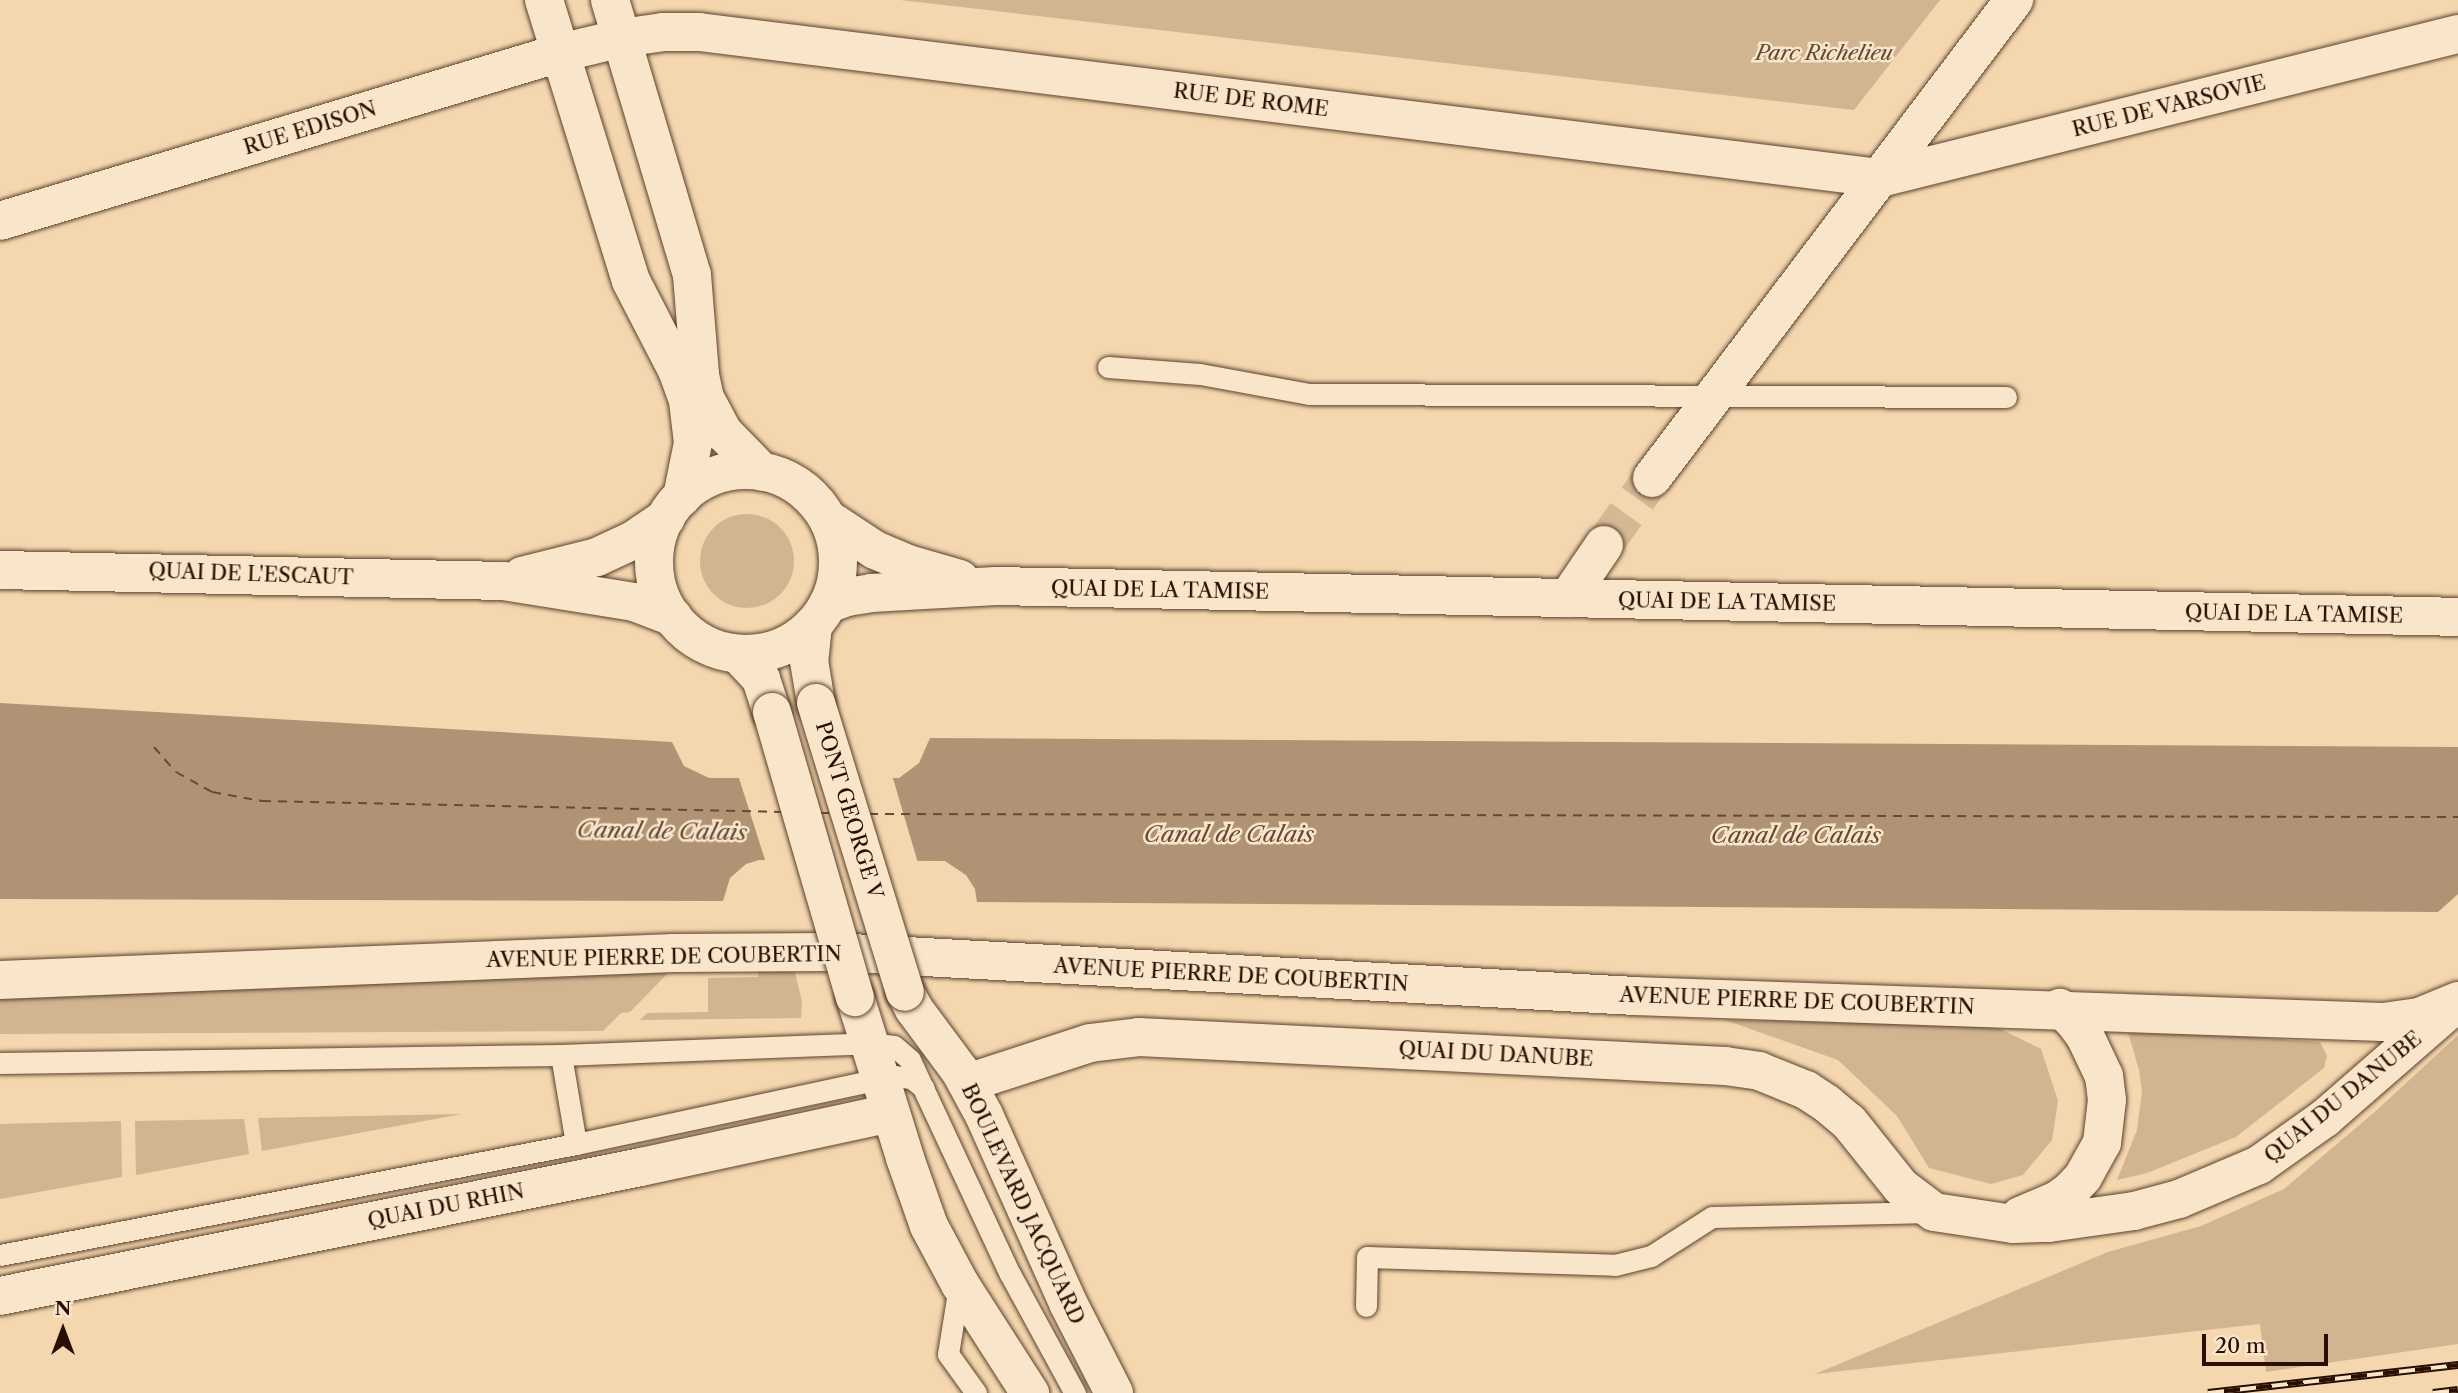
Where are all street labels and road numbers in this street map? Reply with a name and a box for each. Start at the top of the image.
street label: RUE DE VARSOVIE [2069,70,2269,142]
street label: RUE DE ROME [1172,78,1330,122]
street label: RUE EDISON [240,96,380,160]
street label: QUAI DE L'ESCAUT [148,558,354,590]
street label: QUAI DE LA TAMISE [1050,575,1270,605]
street label: QUAI DE LA TAMISE [1617,587,1837,617]
street label: QUAI DE LA TAMISE [2184,599,2404,629]
street label: PONT GEORGE V [810,718,888,902]
street label: AVENUE PIERRE DE COUBERTIN [486,941,842,973]
street label: AVENUE PIERRE DE COUBERTIN [1053,953,1409,997]
street label: AVENUE PIERRE DE COUBERTIN [1619,982,1975,1020]
street label: QUAI DU DANUBE [2259,1026,2427,1168]
street label: QUAI DU DANUBE [1398,1036,1594,1072]
street label: BOULEVARD JACQUARD [956,1080,1090,1328]
street label: QUAI DU RHIN [366,1178,526,1234]

